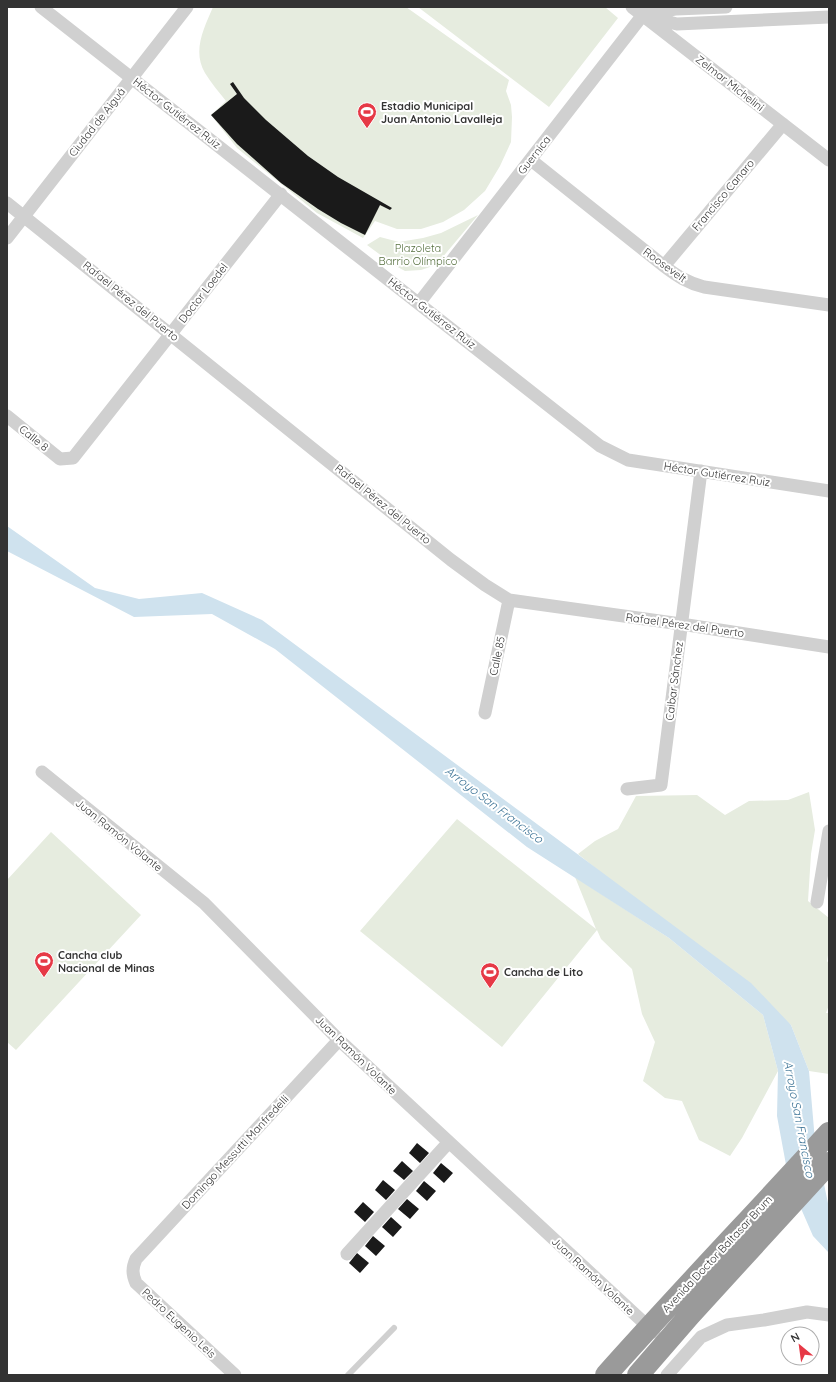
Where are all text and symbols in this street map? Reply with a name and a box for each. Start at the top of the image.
street label: Zelmar Michelini [693,52,767,114]
street label: Héctor Gutiérrez Ruiz [130,74,224,152]
street label: Ciudad de Aiguá [66,85,128,159]
place label: Estadio Municipal Juan Antonio Lavalleja [381,99,502,126]
sports icon: Estadio Municipal Juan Antonio Lavalleja [356,101,378,129]
street label: Guernica [514,133,554,177]
street label: Francisco Canaro [689,156,757,234]
park label: Plazoleta Barrio Olímpico [378,241,458,268]
street label: Roosevelt [641,245,690,286]
street label: Rafael Pérez del Puerto [80,258,182,344]
street label: Doctor Loedel [175,260,231,326]
street label: Héctor Gutiérrez Ruiz [385,274,479,352]
street label: Calle 8 [16,422,52,454]
street label: Héctor Gutiérrez Ruiz [663,459,771,489]
street label: Rafael Pérez del Puerto [332,461,434,547]
street label: Rafael Pérez del Puerto [625,610,746,640]
street label: Calle 85 [486,635,508,677]
street label: Caibar Sánchez [662,641,686,721]
water label: Arroyo San Francisco [442,763,547,847]
street label: Juan Ramón Volante [73,796,165,874]
place label: Cancha club Nacional de Minas [58,948,155,975]
sports icon: Cancha club Nacional de Minas [33,950,55,978]
sports icon: Cancha de Lito [479,961,501,989]
place label: Cancha de Lito [504,965,583,979]
street label: Juan Ramón Volante [312,1013,400,1097]
water label: Arroyo San Francisco [781,1059,818,1179]
street label: Domingo Messutti Manfredelli [178,1092,292,1212]
street label: Avenida Doctor Baltasar Brum [659,1192,775,1316]
street label: Juan Ramón Volante [549,1234,637,1318]
street label: Pedro Eugenio Leis [139,1285,219,1361]
north arrow [780,1326,820,1366]
text: N [788,1329,802,1345]

